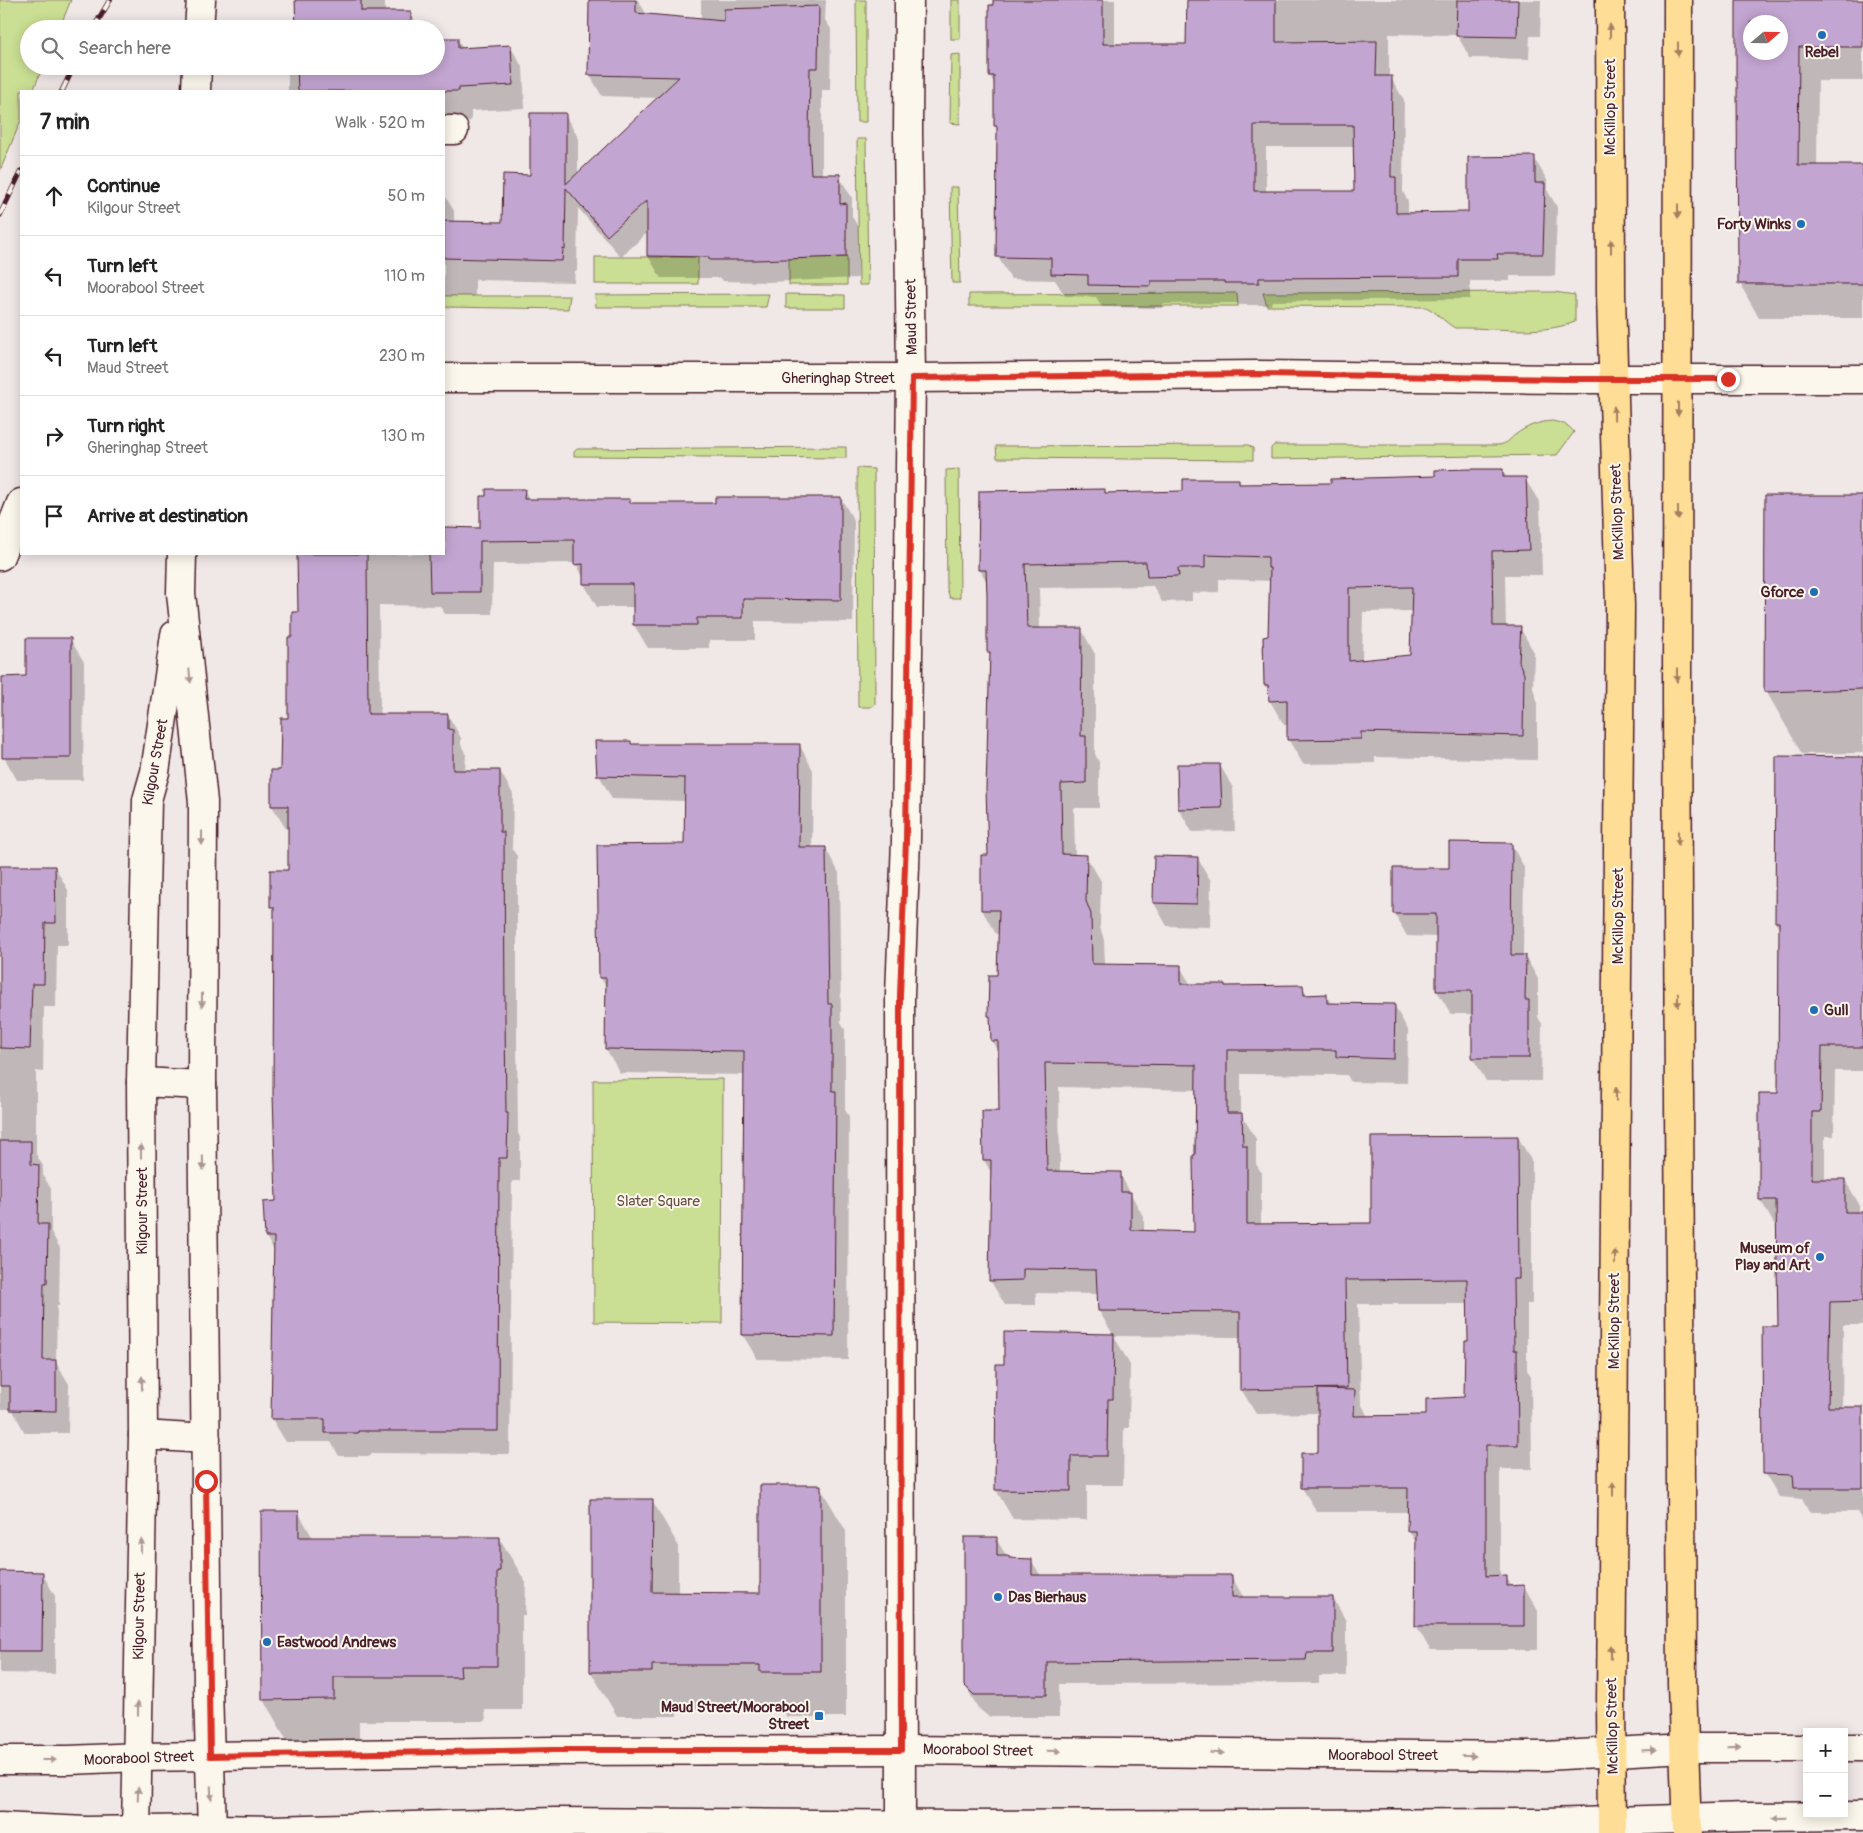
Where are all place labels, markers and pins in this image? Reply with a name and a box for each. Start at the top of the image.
marker: Rebel [1816,29,1828,41]
place label: Rebel [1805,43,1839,62]
place label: Forty Winks [1717,215,1791,234]
marker: Forty Winks [1795,218,1807,230]
place label: Gforce [1760,583,1805,602]
marker: Gforce [1808,586,1820,598]
place label: Gull [1824,1001,1849,1020]
marker: Gull [1808,1004,1820,1016]
place label: Museum of Play and Art [1735,1239,1811,1275]
marker: Museum of Play and Art [1814,1251,1826,1263]
place label: Das Bierhaus [1008,1588,1087,1607]
marker: Das Bierhaus [992,1591,1004,1603]
place label: Eastwood Andrews [277,1633,397,1652]
marker: Eastwood Andrews [261,1636,273,1648]
place label: Maud Street/Moorabool Street [661,1698,810,1734]
marker: Maud Street/Moorabool Street [813,1710,825,1722]

